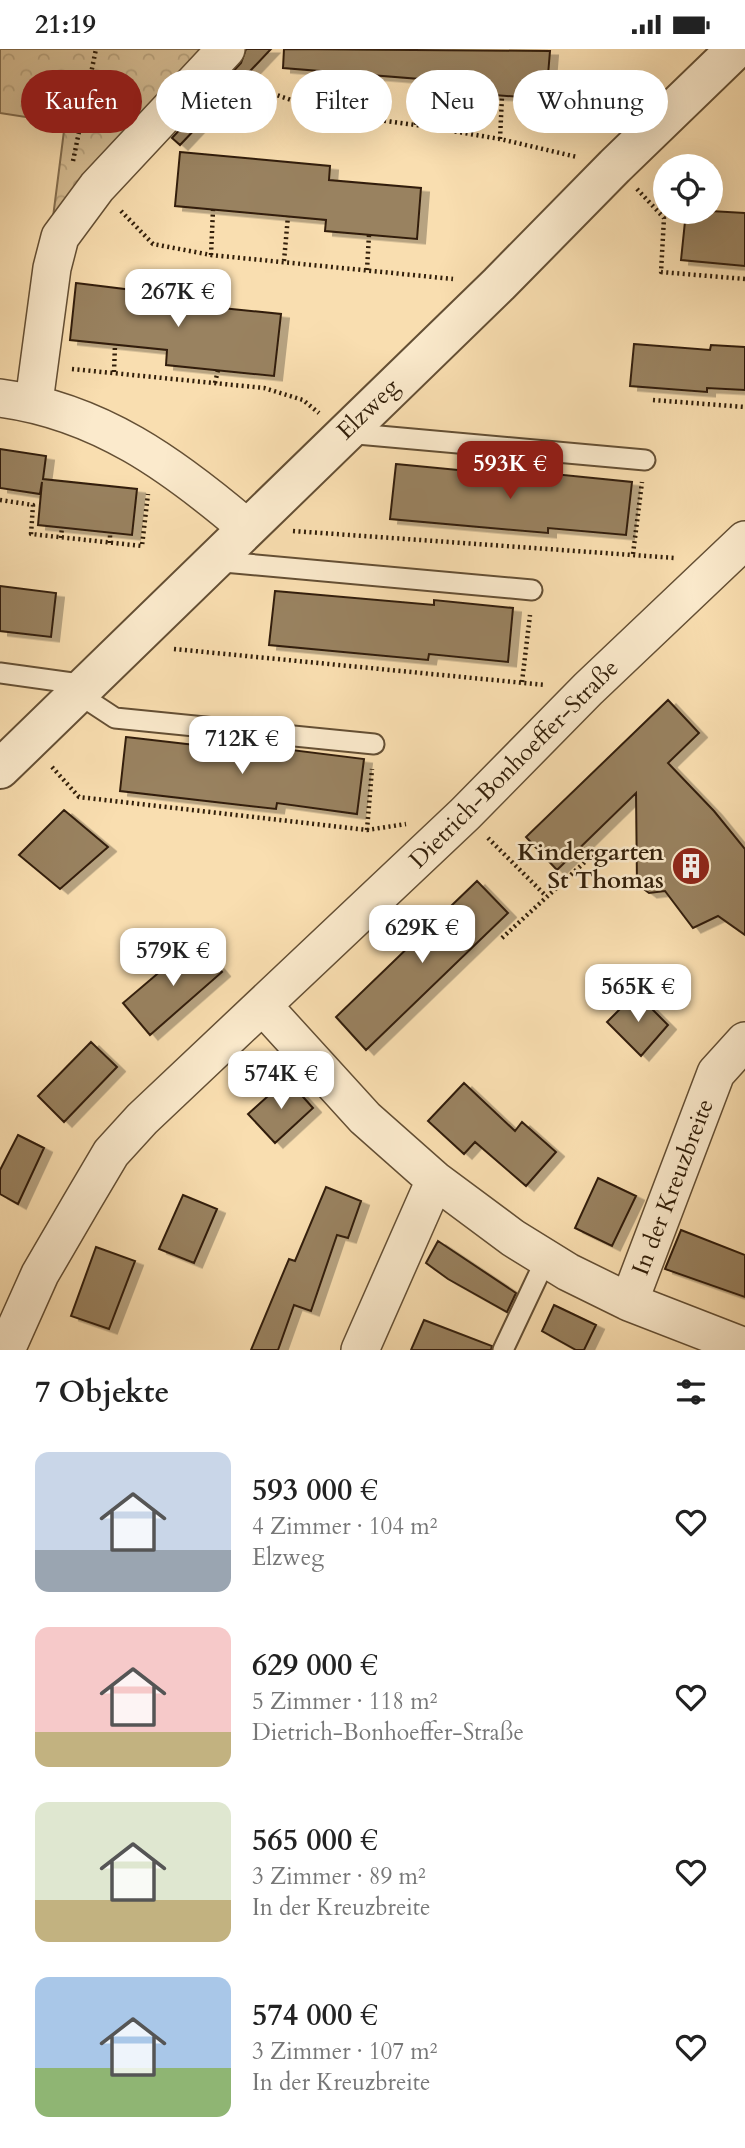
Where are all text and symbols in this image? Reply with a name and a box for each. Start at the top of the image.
text: 21:19 [35,7,96,42]
chip: Kaufen [21,70,142,133]
chip: Mieten [156,70,277,133]
chip: Filter [291,70,392,133]
chip: Neu [406,70,499,133]
chip: Wohnung [513,70,668,133]
map controls [653,154,723,224]
button: locate [653,154,723,224]
pin: 267K € [121,269,235,329]
text: 267K € [141,276,215,307]
street label: Elzweg [329,371,407,447]
pin: 593K € [453,441,567,501]
text: 593K € [473,448,547,479]
street label: Dietrich-Bonhoeffer-Straße [402,652,626,876]
pin: 712K € [185,717,299,776]
text: 712K € [205,723,279,754]
place label: Kindergarten St Thomas [517,836,665,897]
building icon: Kindergarten St Thomas [670,845,712,887]
pin: 629K € [365,905,479,965]
text: 629K € [385,912,459,943]
pin: 579K € [116,929,230,988]
text: 579K € [136,935,210,966]
pin: 565K € [581,965,695,1024]
text: 565K € [601,971,675,1002]
pin: 574K € [224,1051,338,1111]
text: 574K € [244,1058,318,1089]
street label: In der Kreuzbreite [624,1094,722,1280]
text: 7 Objekte [35,1372,169,1413]
icon: filters [672,1373,710,1411]
text: 593 000 € [252,1470,378,1511]
icon: home [91,1480,175,1564]
icon: heart [672,1503,710,1541]
text: 4 Zimmer · 104 m² [252,1511,437,1542]
text: Elzweg [252,1542,324,1573]
text: 629 000 € [252,1645,378,1686]
icon: home [91,1655,175,1739]
icon: heart [672,1678,710,1716]
text: 5 Zimmer · 118 m² [252,1686,437,1717]
text: Dietrich-Bonhoeffer-Straße [252,1717,524,1748]
text: 565 000 € [252,1820,378,1861]
icon: home [91,1830,175,1914]
icon: heart [672,1853,710,1891]
text: 3 Zimmer · 89 m² [252,1861,426,1892]
text: In der Kreuzbreite [252,1892,431,1923]
text: 574 000 € [252,1995,378,2036]
icon: home [91,2005,175,2089]
icon: heart [672,2028,710,2066]
text: 3 Zimmer · 107 m² [252,2036,437,2067]
text: In der Kreuzbreite [252,2067,431,2098]

